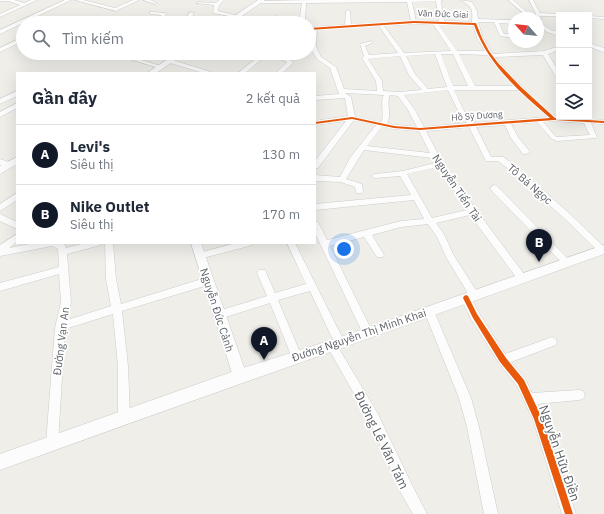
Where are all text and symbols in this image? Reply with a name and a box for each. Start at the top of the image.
street label: Văn Đức Giai [418,7,469,20]
north arrow [508,12,544,48]
map controls [556,12,592,120]
button: + [556,12,592,48]
search box [16,16,316,60]
icon: search [30,27,52,49]
text: Tìm kiếm [62,29,124,48]
button: − [556,48,592,84]
button: layers [556,84,592,120]
text: Gần đây [32,87,97,109]
text: 2 kết quả [246,90,300,107]
street label: Hồ Sỹ Dương [451,108,503,123]
text: Levi's [70,137,110,156]
text: A [41,146,49,163]
text: 130 m [262,146,300,163]
street label: Nguyễn Tiến Tài [429,152,485,224]
text: Siêu thị [70,156,114,173]
street label: Tô Bá Ngọc [505,161,556,208]
text: Nike Outlet [70,197,150,216]
text: B [41,206,49,223]
text: 170 m [262,206,300,223]
text: Siêu thị [70,216,114,233]
pin: B [526,229,552,262]
your location [334,239,354,259]
street label: Nguyễn Đức Cảnh [197,266,237,354]
street label: Đường Nguyễn Thị Minh Khai [290,305,428,365]
street label: Đường Vạn An [50,306,72,376]
pin: A [251,327,277,360]
street label: Đường Lê Văn Tám [350,388,413,492]
street label: Nguyễn Hữu Điền [535,403,584,504]

